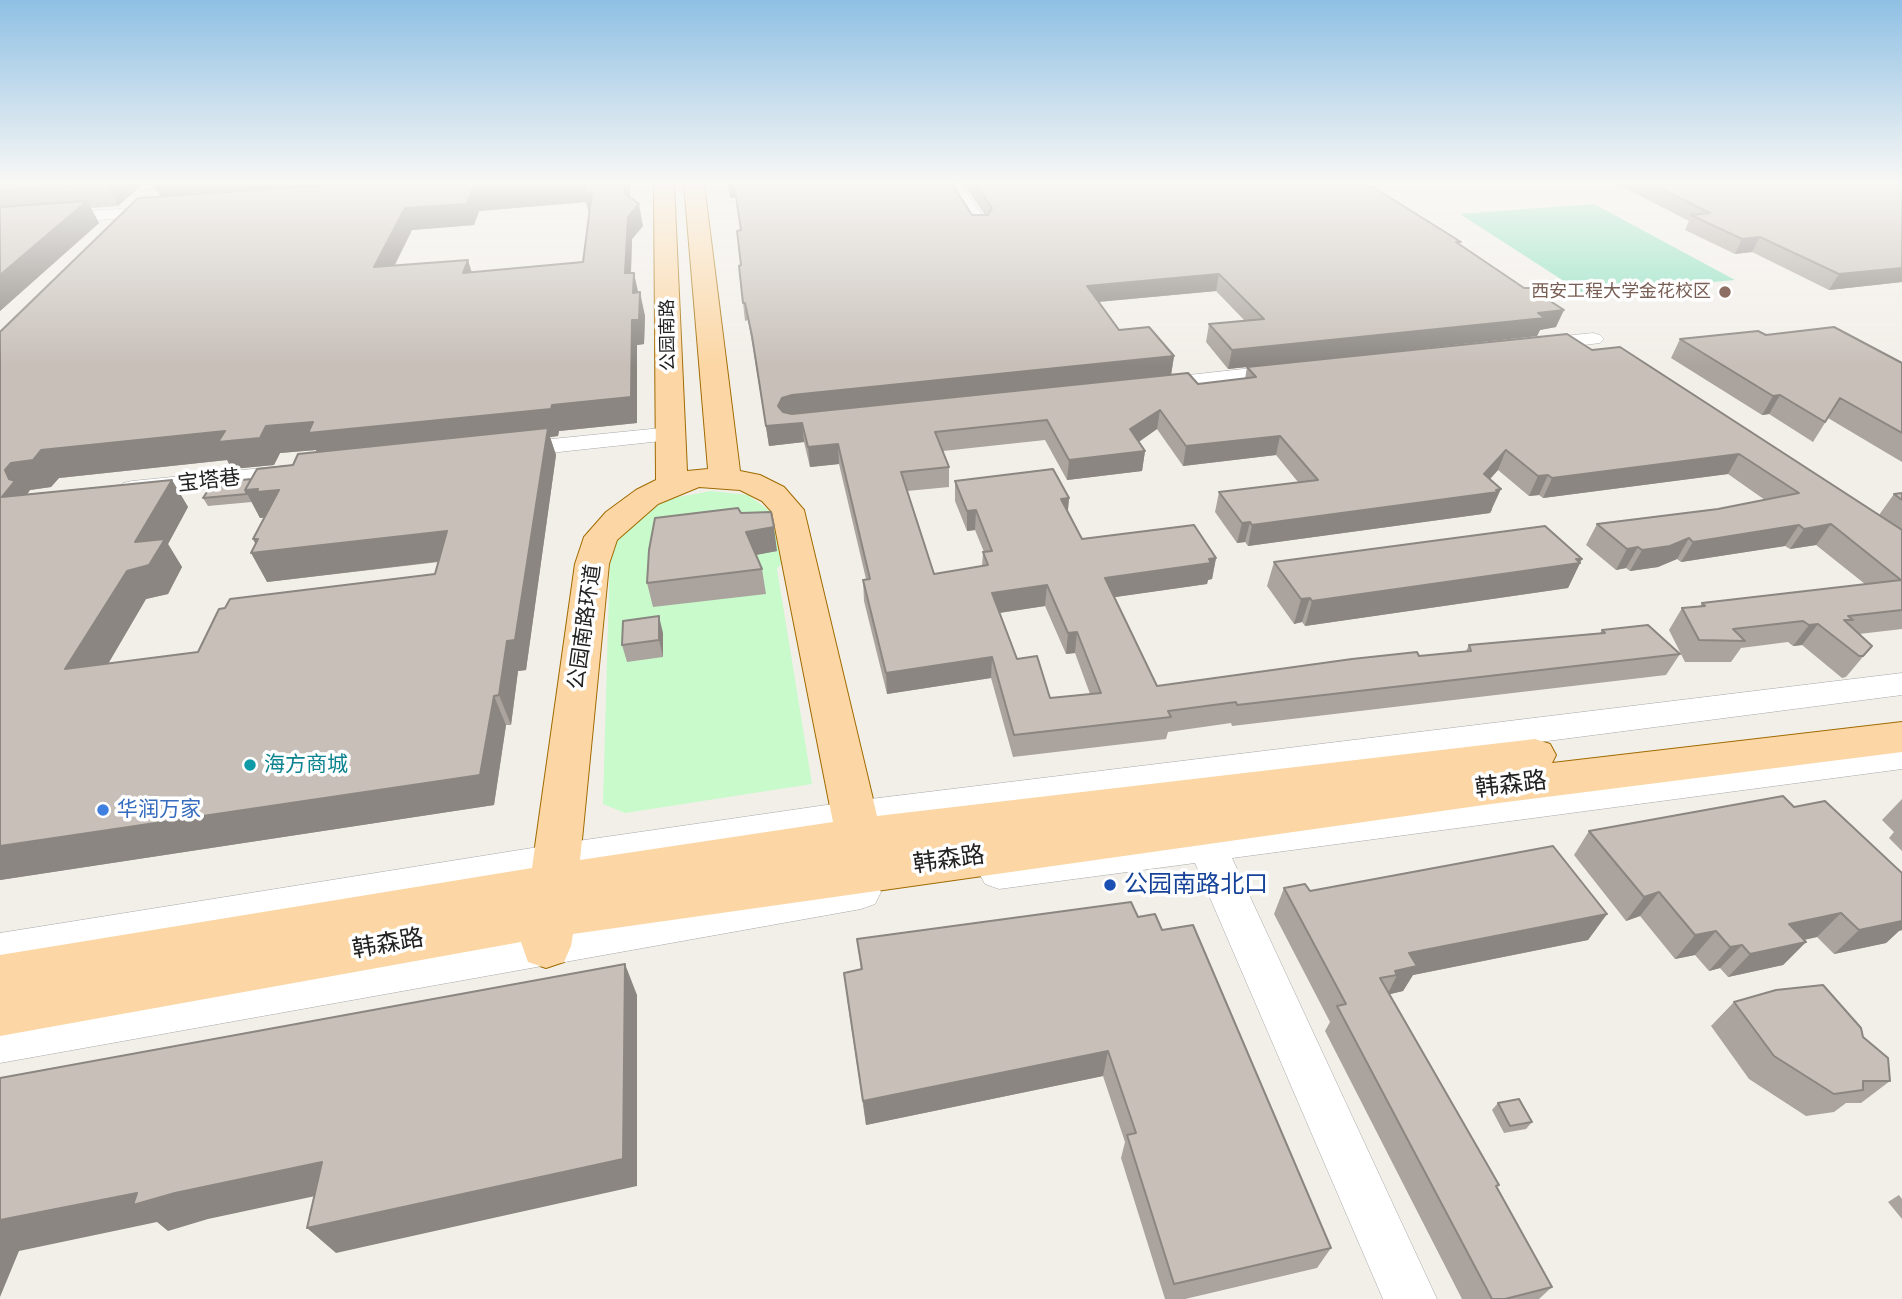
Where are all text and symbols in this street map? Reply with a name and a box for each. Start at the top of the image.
place label: 西安工程大学金花校区 [1531,281,1711,303]
marker: 西安工程大学金花校区 [1717,284,1733,300]
street label: 公园南路 [657,299,679,371]
street label: 宝塔巷 [176,465,242,497]
street label: 公园南路环道 [564,563,606,691]
place label: 海方商城 [264,752,348,778]
marker: 海方商城 [242,757,258,773]
street label: 韩森路 [1474,766,1548,804]
place label: 华润万家 [117,797,201,823]
marker: 华润万家 [95,802,111,818]
street label: 韩森路 [911,841,987,879]
place label: 公园南路北口 [1124,871,1268,899]
marker: 公园南路北口 [1102,877,1118,893]
street label: 韩森路 [350,924,426,964]

